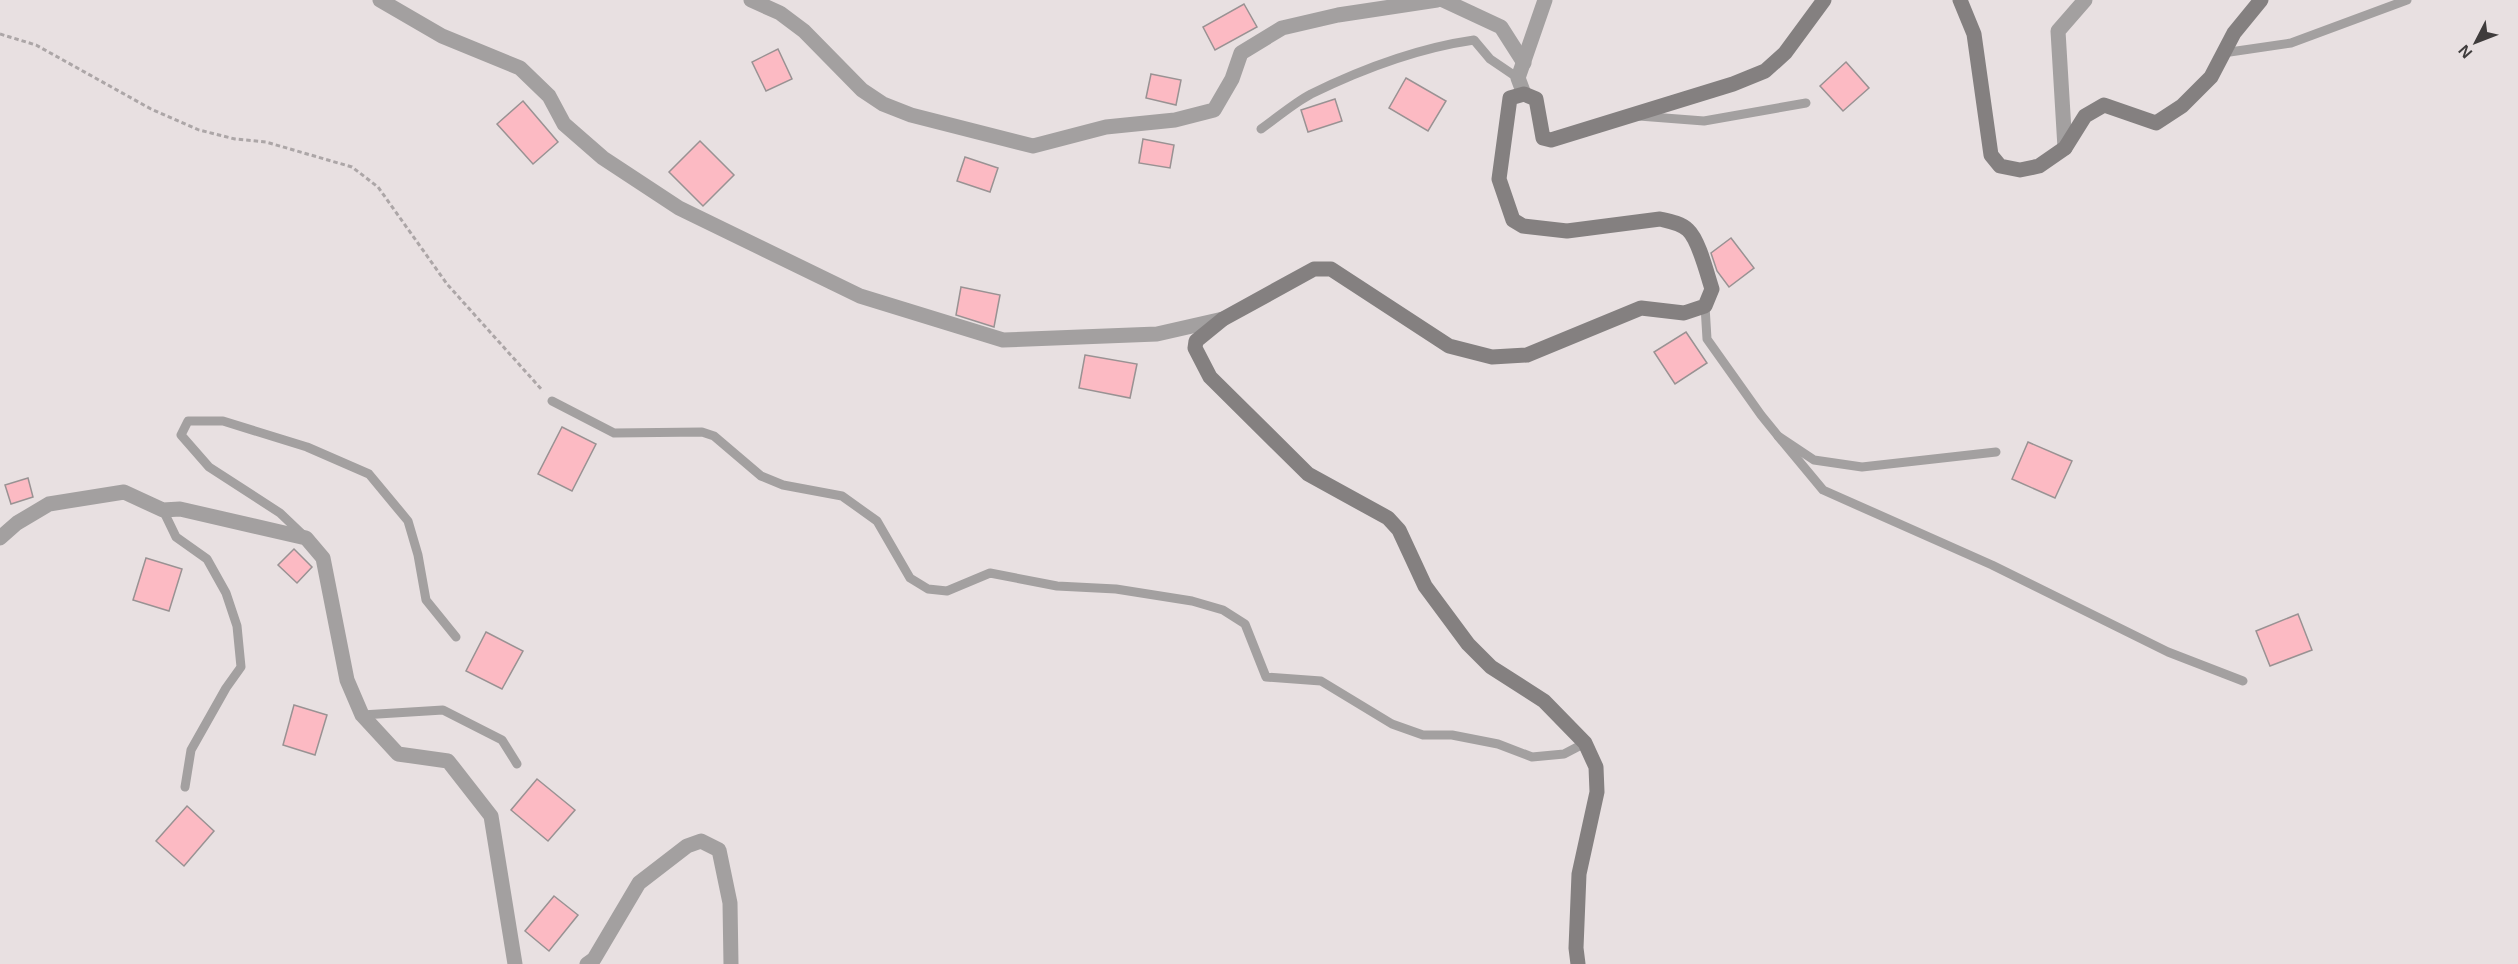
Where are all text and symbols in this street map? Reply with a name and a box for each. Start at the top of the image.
north arrow [2446,12,2506,72]
text: N [2455,42,2475,62]

